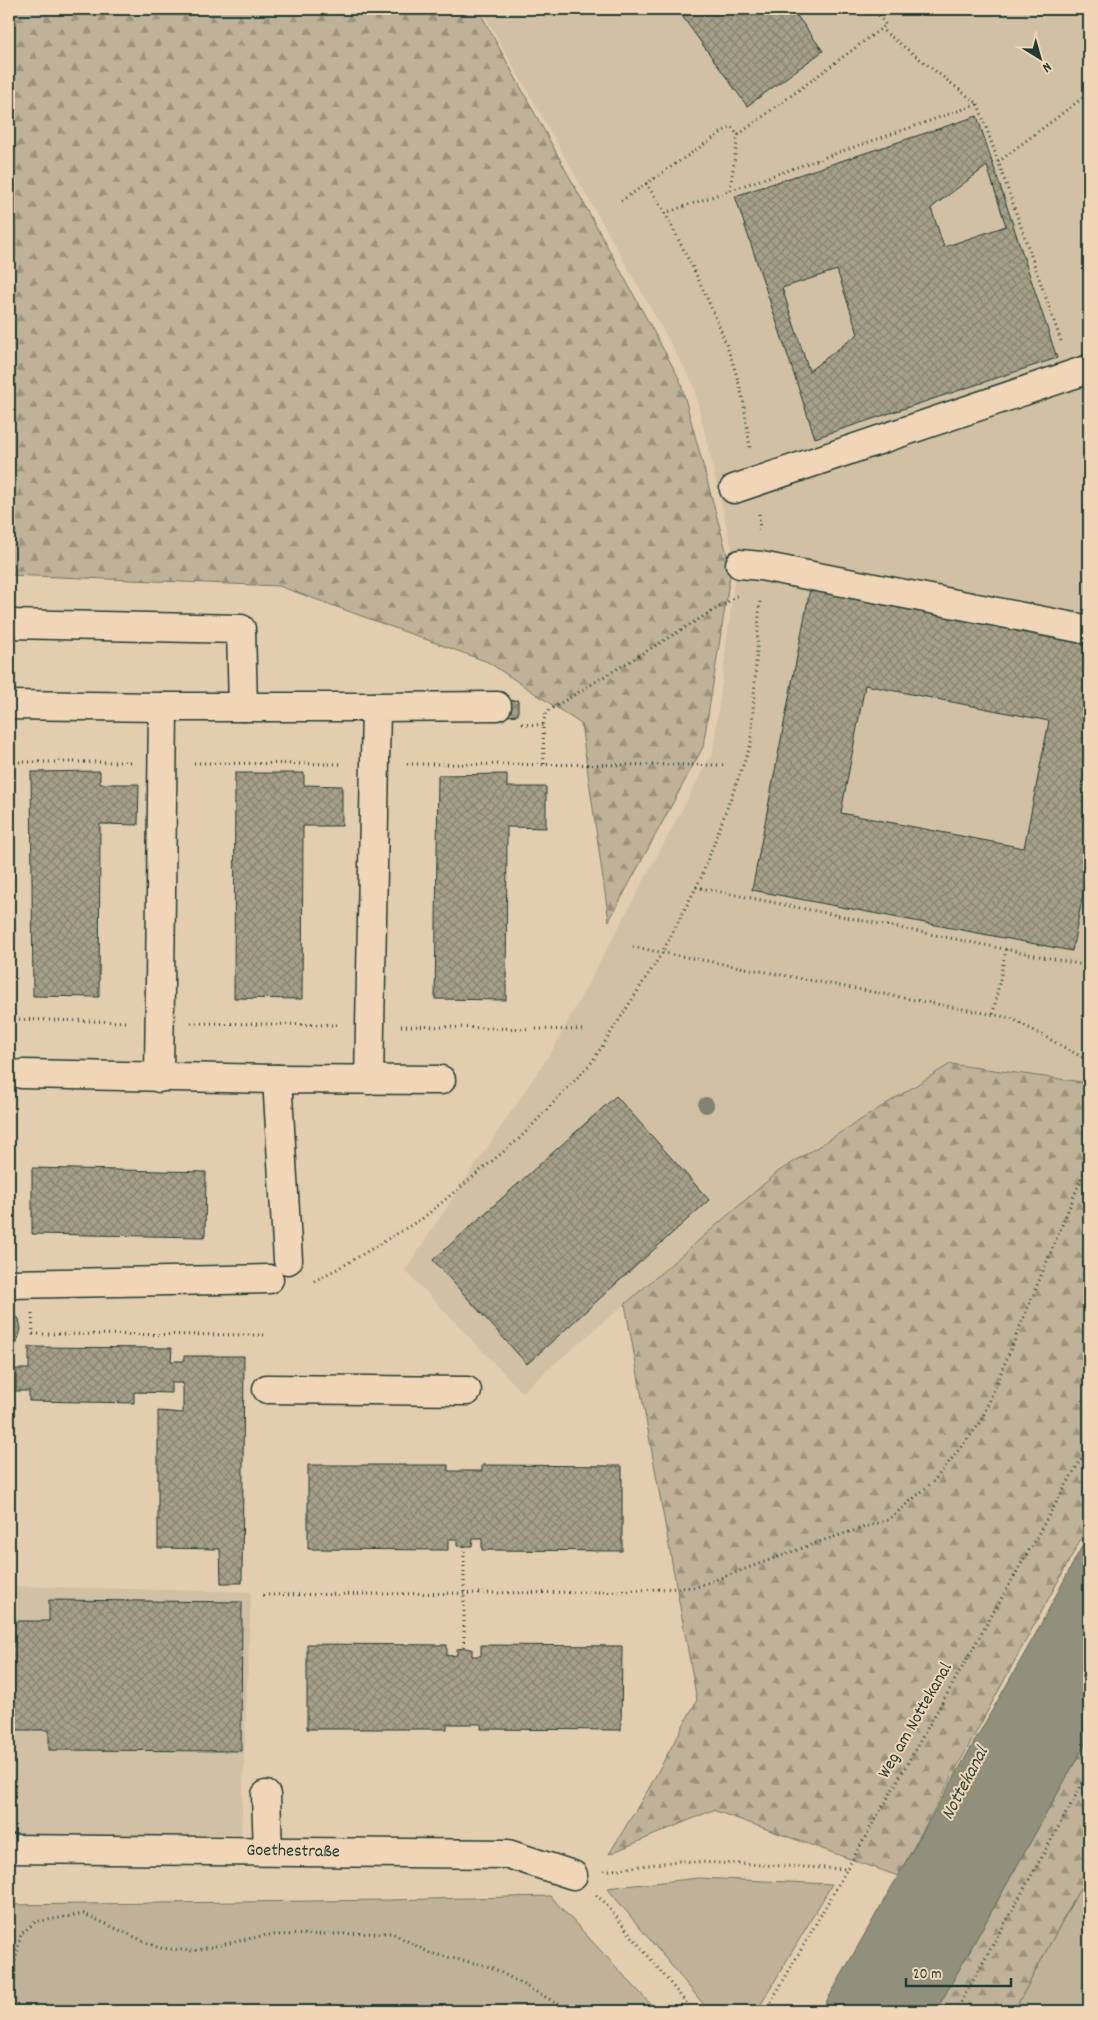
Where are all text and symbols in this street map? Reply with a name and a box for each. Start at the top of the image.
north arrow [1016,32,1066,82]
text: N [1038,57,1055,77]
street label: Weg am Nottekanal [873,1658,960,1784]
water label: Nottekanal [936,1741,997,1825]
street label: Goethestraße [246,1839,340,1865]
scale bar [906,1955,1010,1987]
text: 20 m [913,1964,941,1986]

